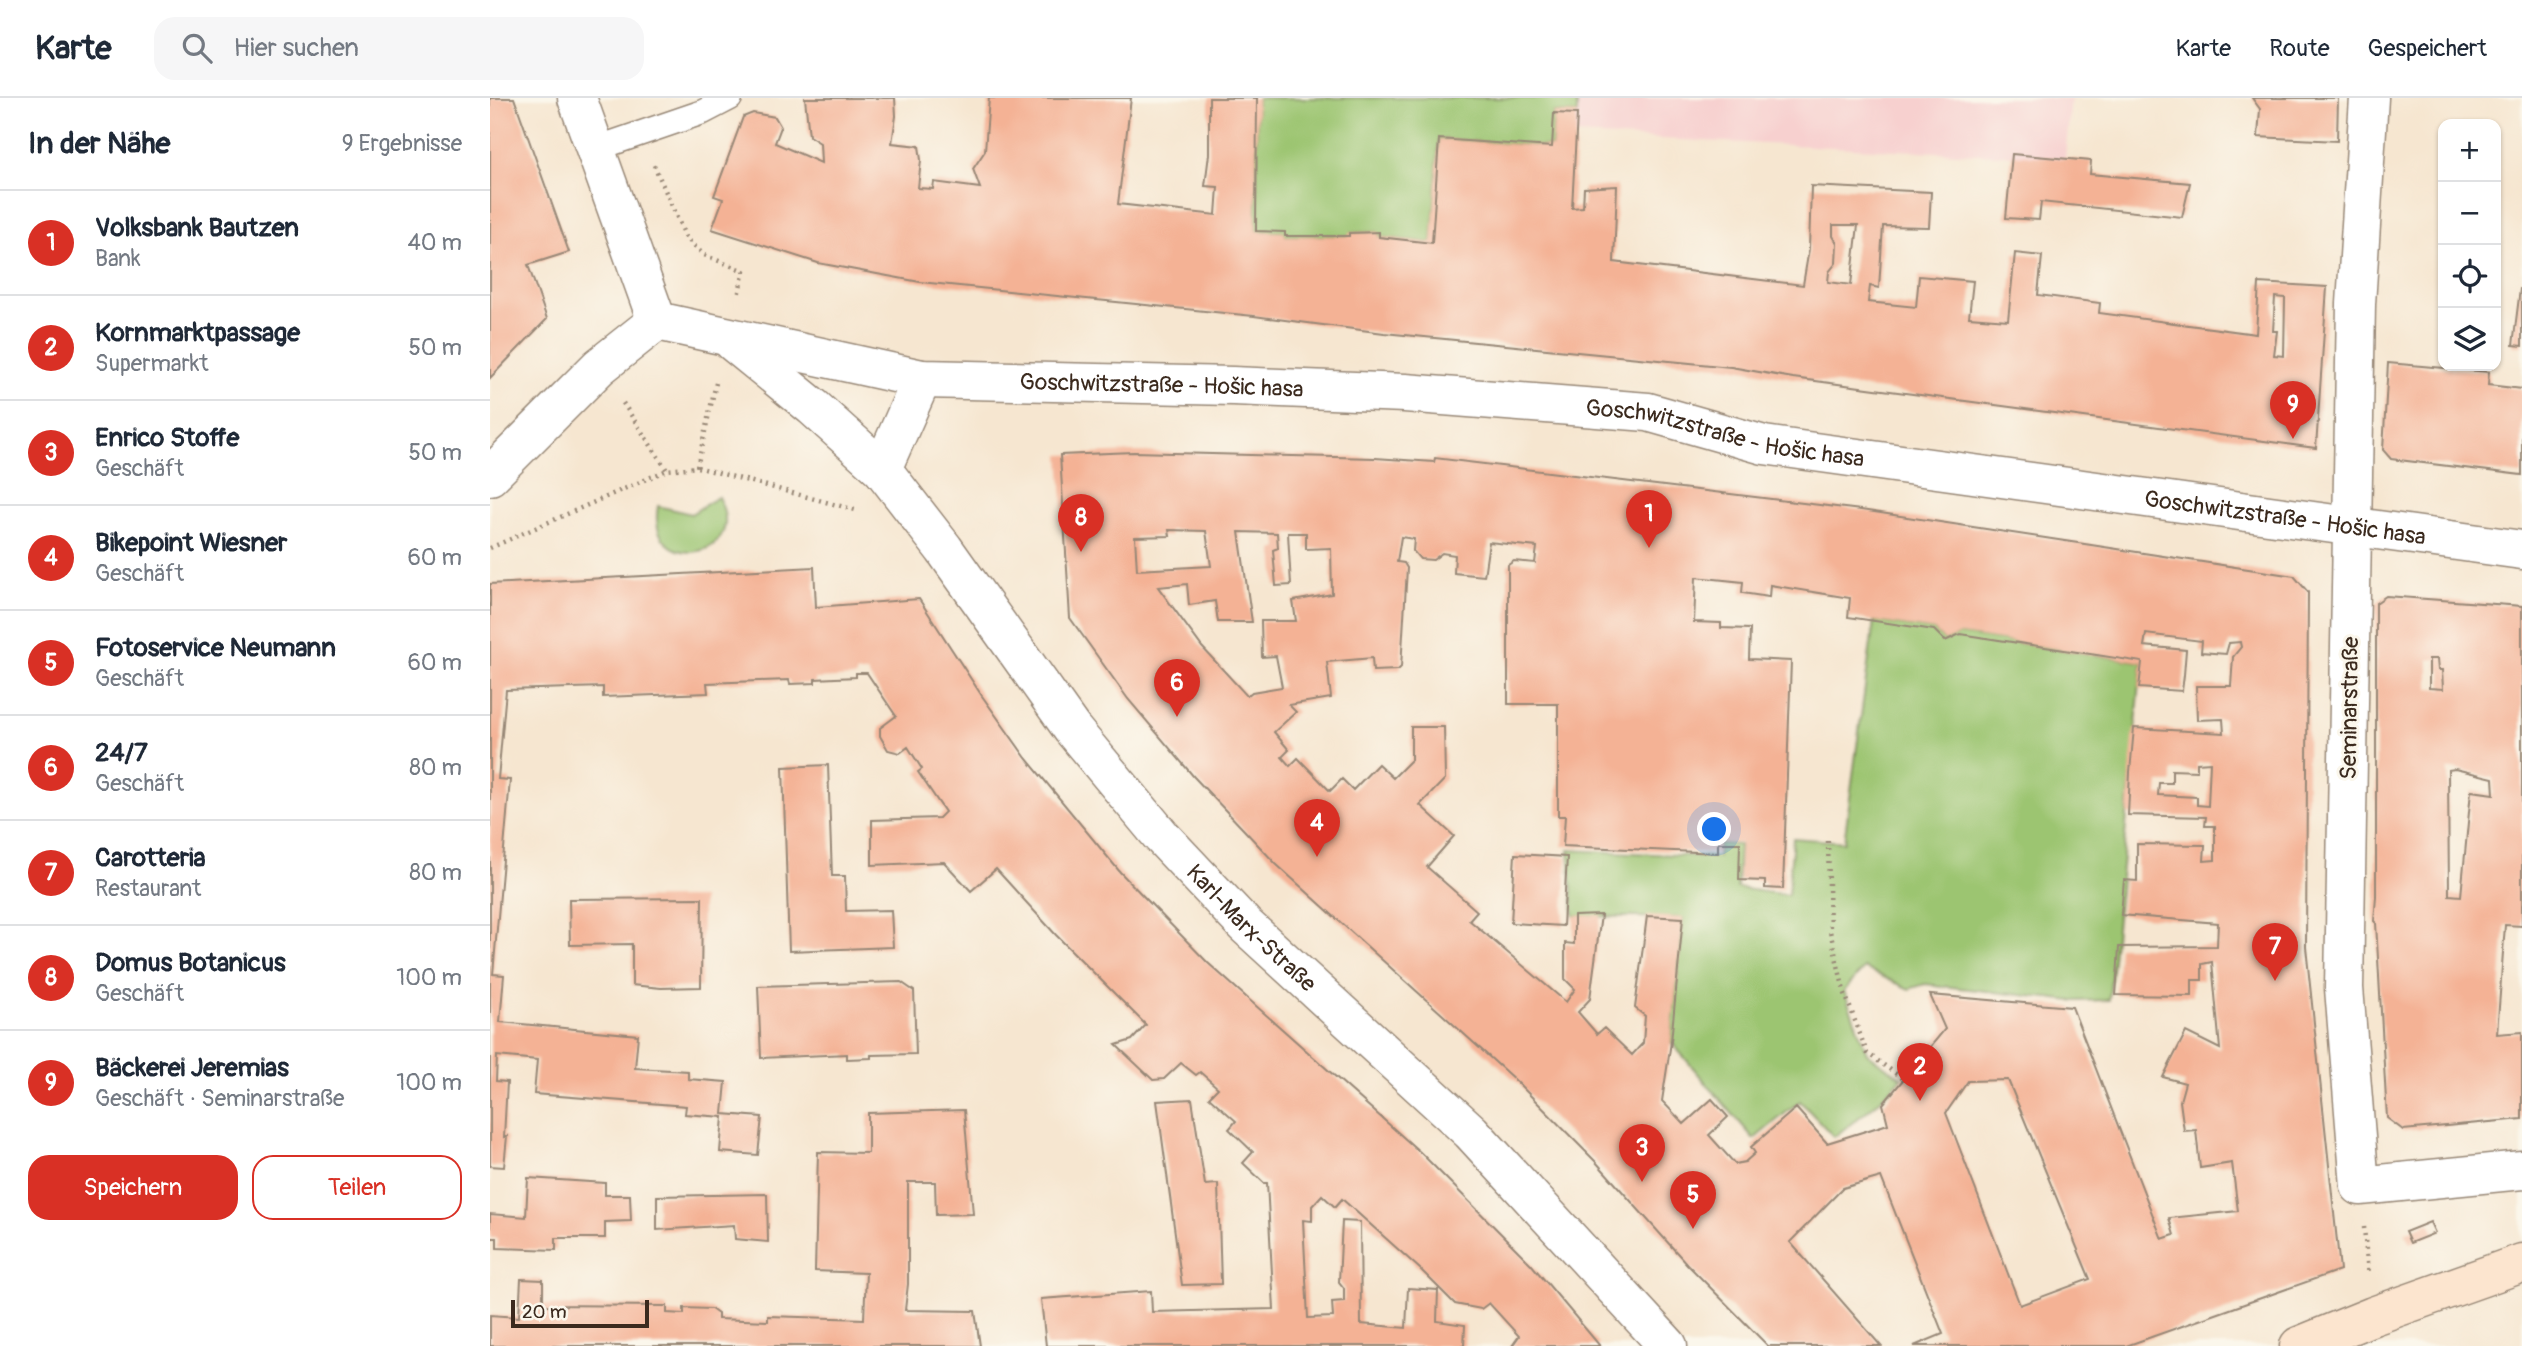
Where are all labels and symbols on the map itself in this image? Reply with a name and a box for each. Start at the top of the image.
street label: Goschwitzstraße - Hošic hasa [1019,367,1304,404]
pin: 9 [2270,381,2316,439]
street label: Goschwitzstraße - Hošic hasa [1585,393,1866,474]
street label: Goschwitzstraße - Hošic hasa [2142,484,2428,552]
pin: 1 [1626,490,1672,548]
pin: 8 [1058,494,1104,552]
street label: Seminarstraße [2334,636,2365,780]
pin: 6 [1154,659,1200,717]
pin: 4 [1294,799,1340,857]
your location [1697,812,1731,846]
street label: Karl-Marx-Straße [1180,858,1323,998]
pin: 7 [2252,923,2298,981]
pin: 2 [1897,1043,1943,1101]
pin: 3 [1619,1124,1665,1182]
pin: 5 [1670,1171,1716,1229]
scale bar [511,1297,649,1329]

